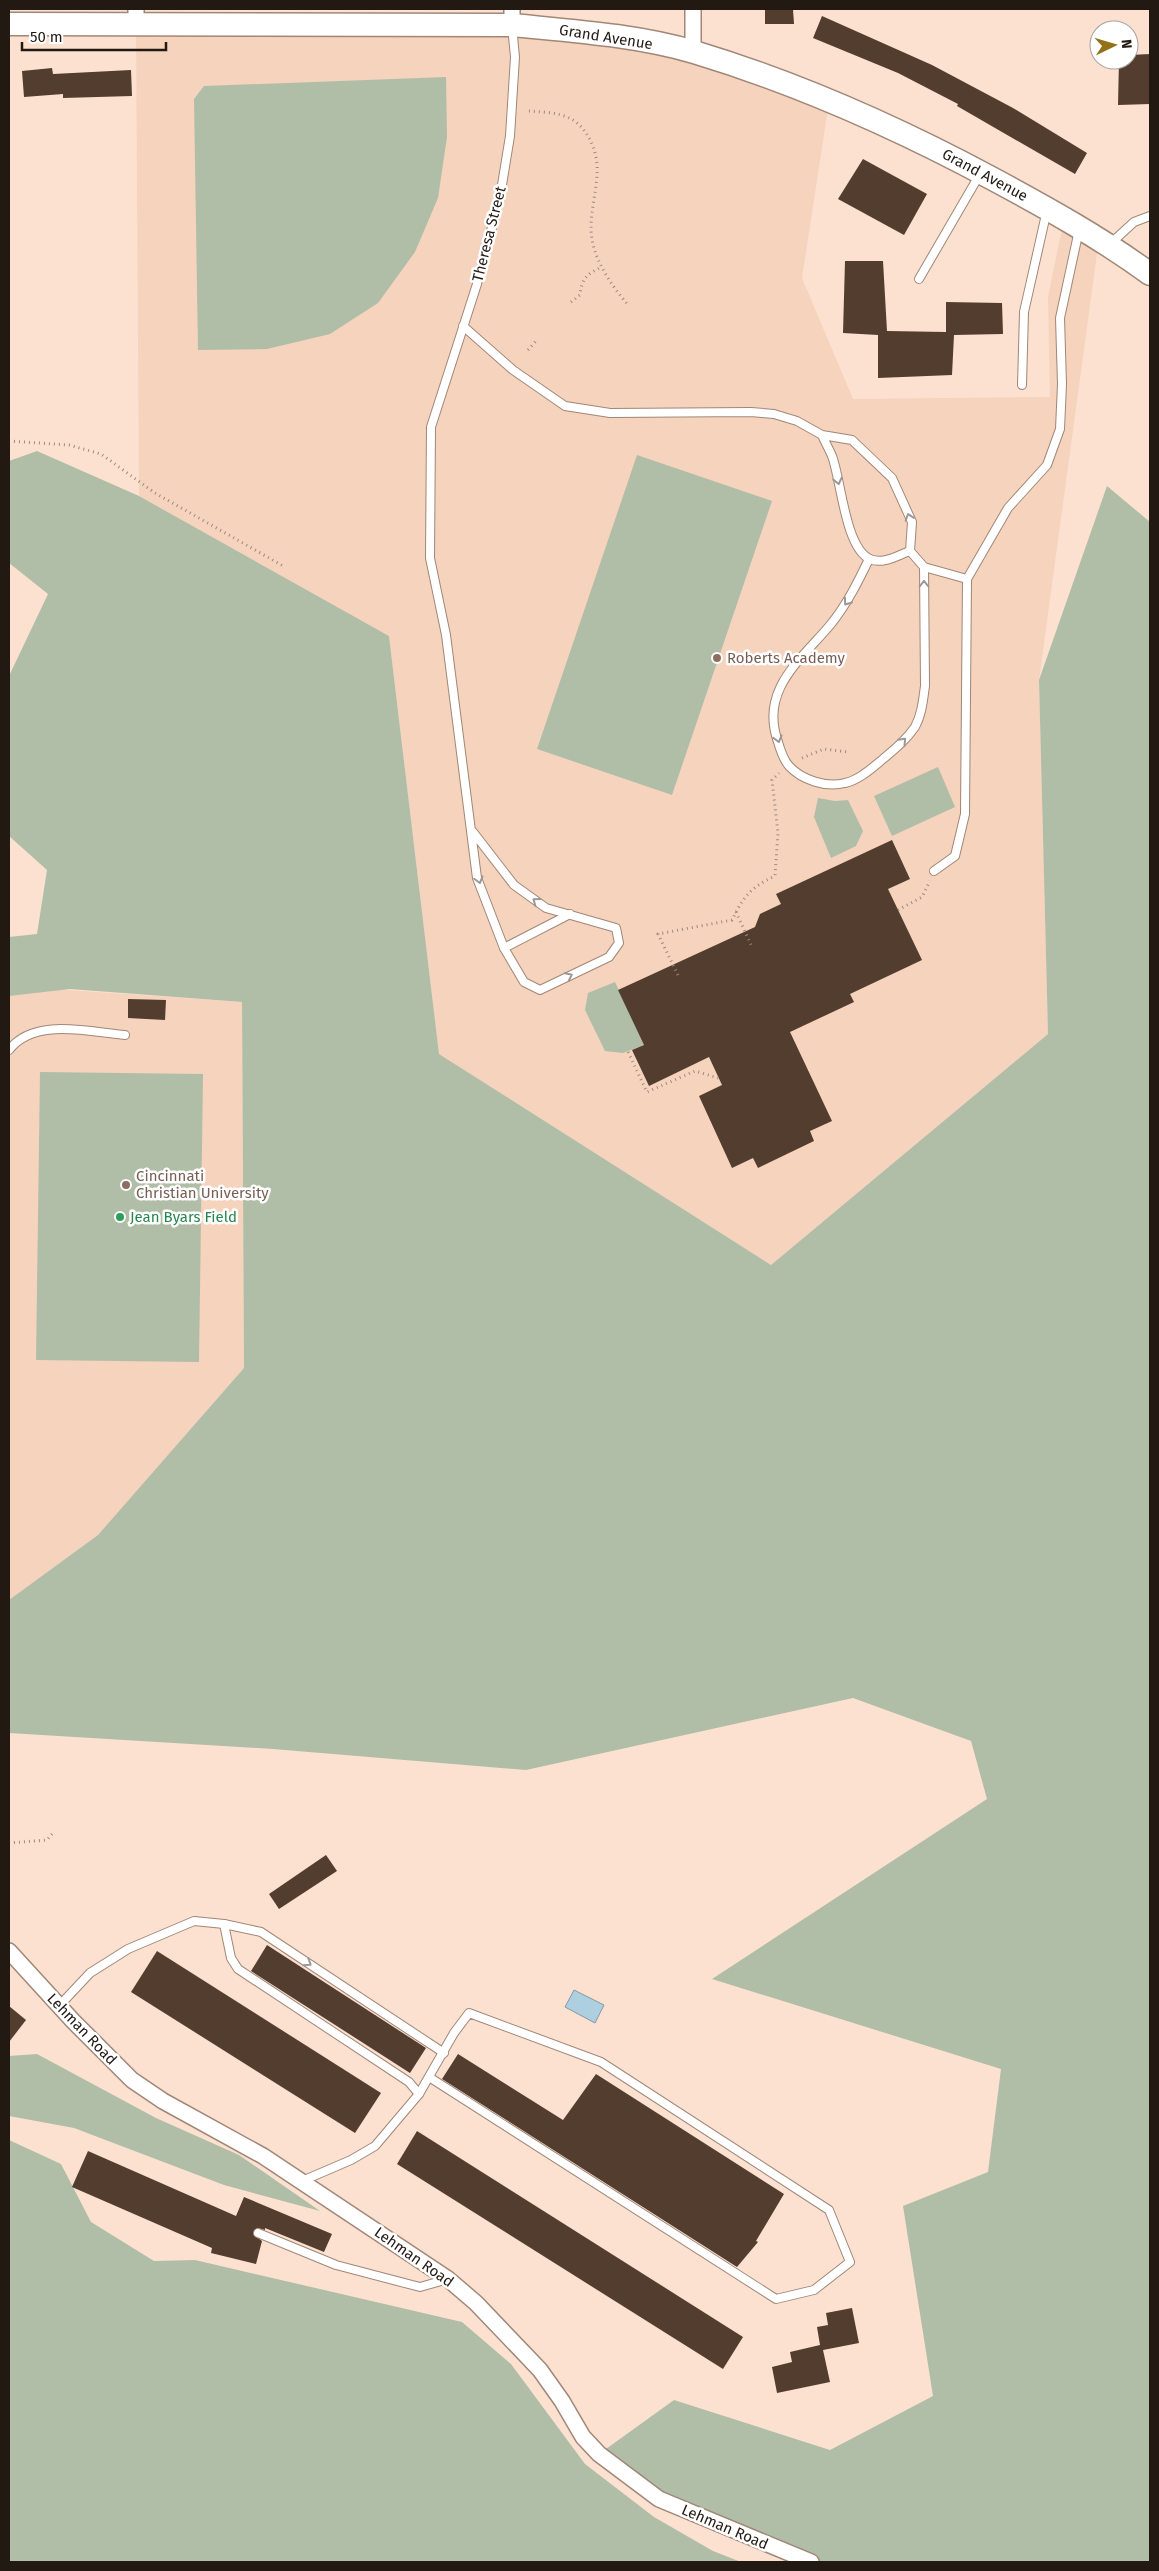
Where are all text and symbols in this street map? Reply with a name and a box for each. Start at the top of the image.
scale bar [22,20,166,52]
north arrow [1089,20,1139,70]
street label: Grand Avenue [558,21,654,53]
text: 50 m [30,28,63,46]
text: N [1118,39,1135,49]
street label: Grand Avenue [939,145,1031,205]
street label: Theresa Street [468,184,510,284]
one-way arrow [832,476,843,485]
one-way arrow [904,513,914,522]
one-way arrow [919,580,929,588]
one-way arrow [844,596,853,606]
place label: Roberts Academy [727,649,846,667]
marker: Roberts Academy [711,652,723,664]
one-way arrow [773,735,783,743]
one-way arrow [897,738,906,747]
one-way arrow [473,876,484,884]
one-way arrow [532,898,542,907]
one-way arrow [564,972,573,983]
place label: Cincinnati Christian University [136,1167,269,1202]
marker: Cincinnati Christian University [120,1179,132,1191]
place label: Jean Byars Field [130,1208,237,1226]
marker: Jean Byars Field [114,1211,126,1223]
one-way arrow [302,1957,311,1966]
street label: Lehman Road [43,1990,121,2068]
street label: Lehman Road [371,2223,457,2291]
street label: Lehman Road [679,2501,771,2553]

